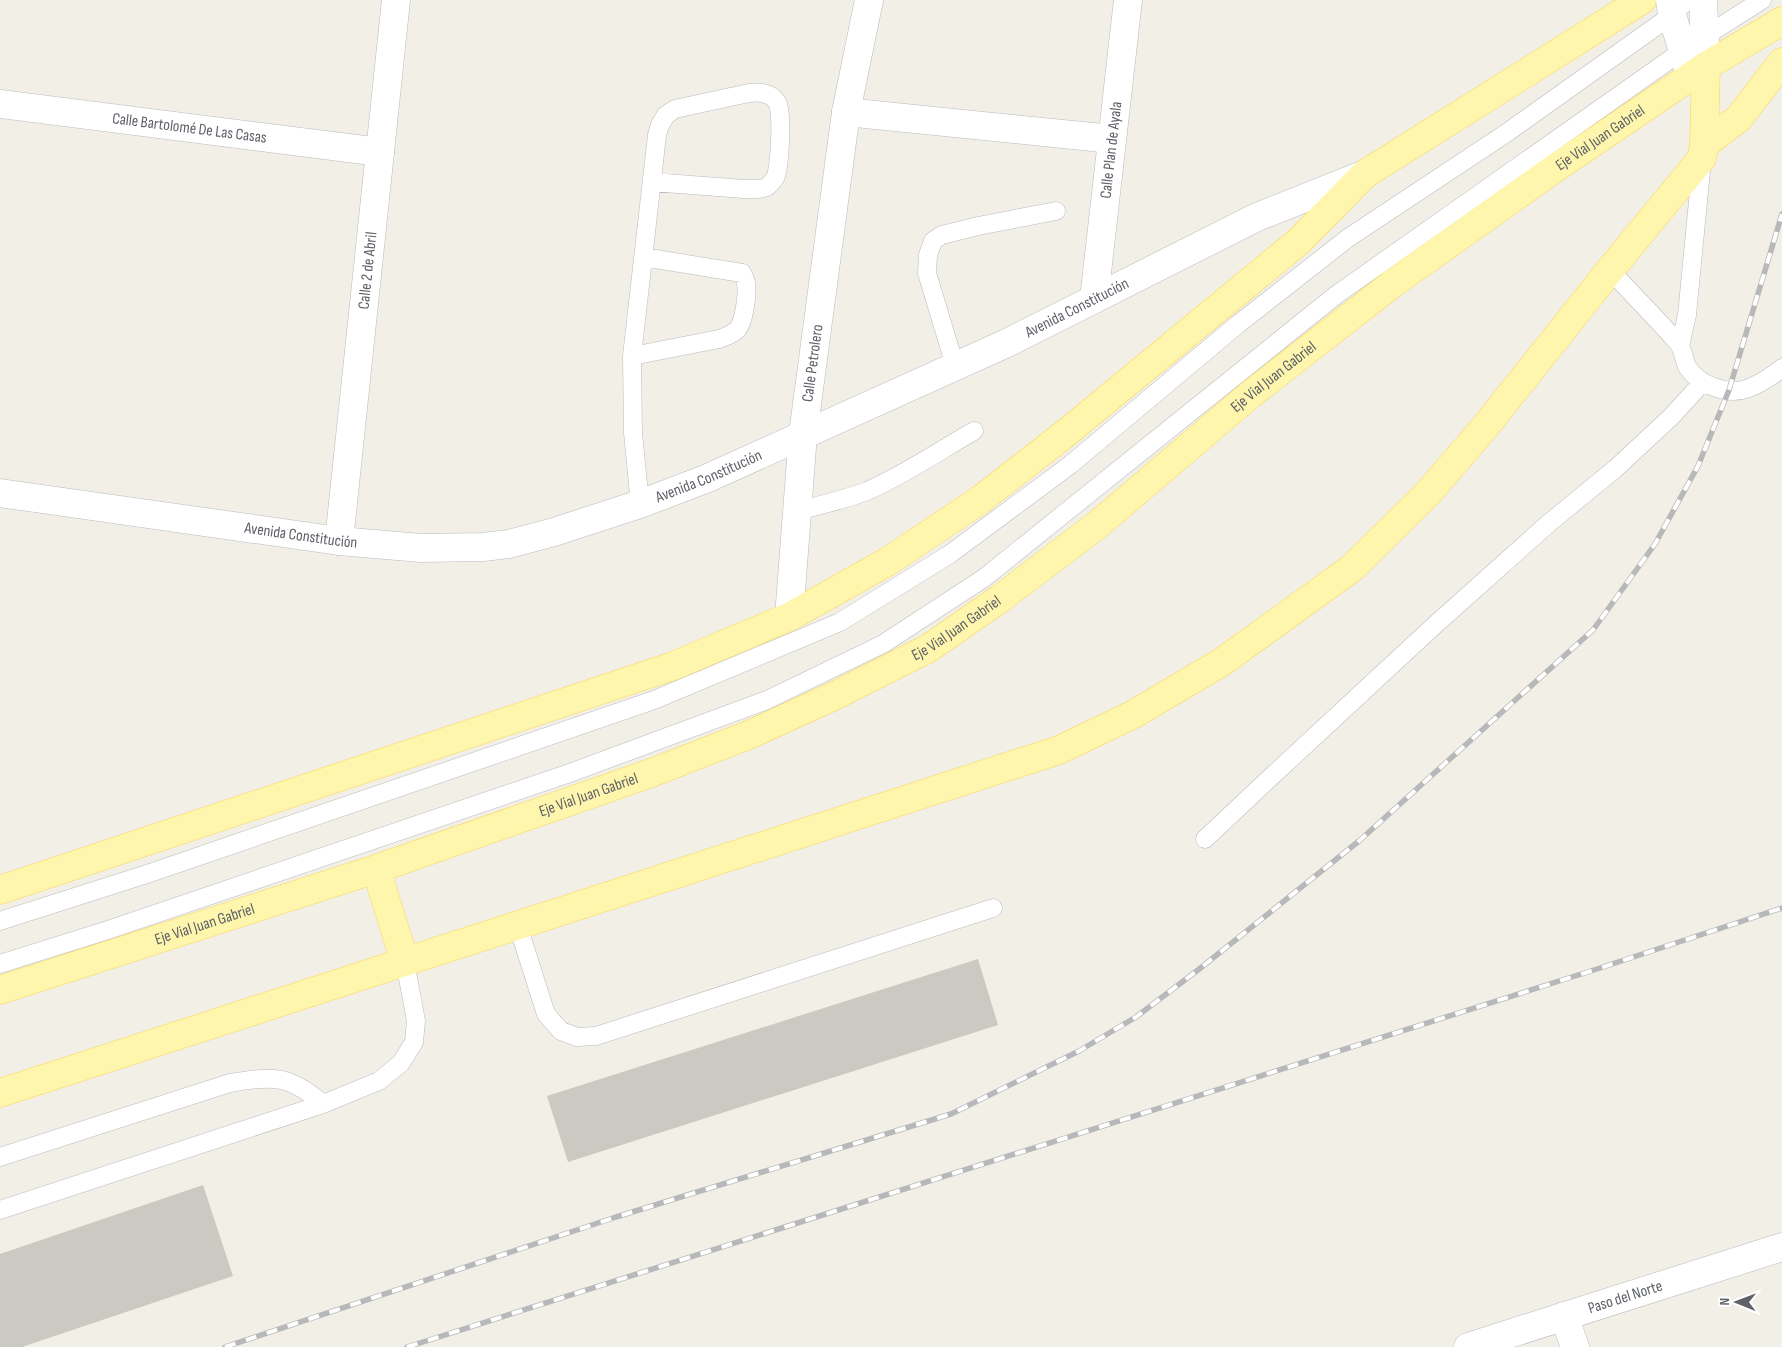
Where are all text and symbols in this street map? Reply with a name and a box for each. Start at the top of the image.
street label: Calle Plan de Ayala [1096,100,1126,199]
street label: Eje Vial Juan Gabriel [1552,101,1648,175]
street label: Calle Bartolomé De Las Casas [111,109,268,147]
street label: Calle 2 de Abril [354,231,381,310]
street label: Avenida Constitución [1021,274,1132,342]
street label: Calle Petrolero [798,323,827,403]
street label: Eje Vial Juan Gabriel [1227,337,1320,417]
street label: Avenida Constitución [652,445,765,507]
street label: Avenida Constitución [242,518,358,552]
street label: Eje Vial Juan Gabriel [909,591,1005,665]
street label: Eje Vial Juan Gabriel [536,769,641,821]
street label: Eje Vial Juan Gabriel [152,899,257,949]
street label: Paso del Norte [1586,1276,1665,1318]
north arrow [1712,1277,1762,1327]
text: N [1716,1298,1733,1306]

